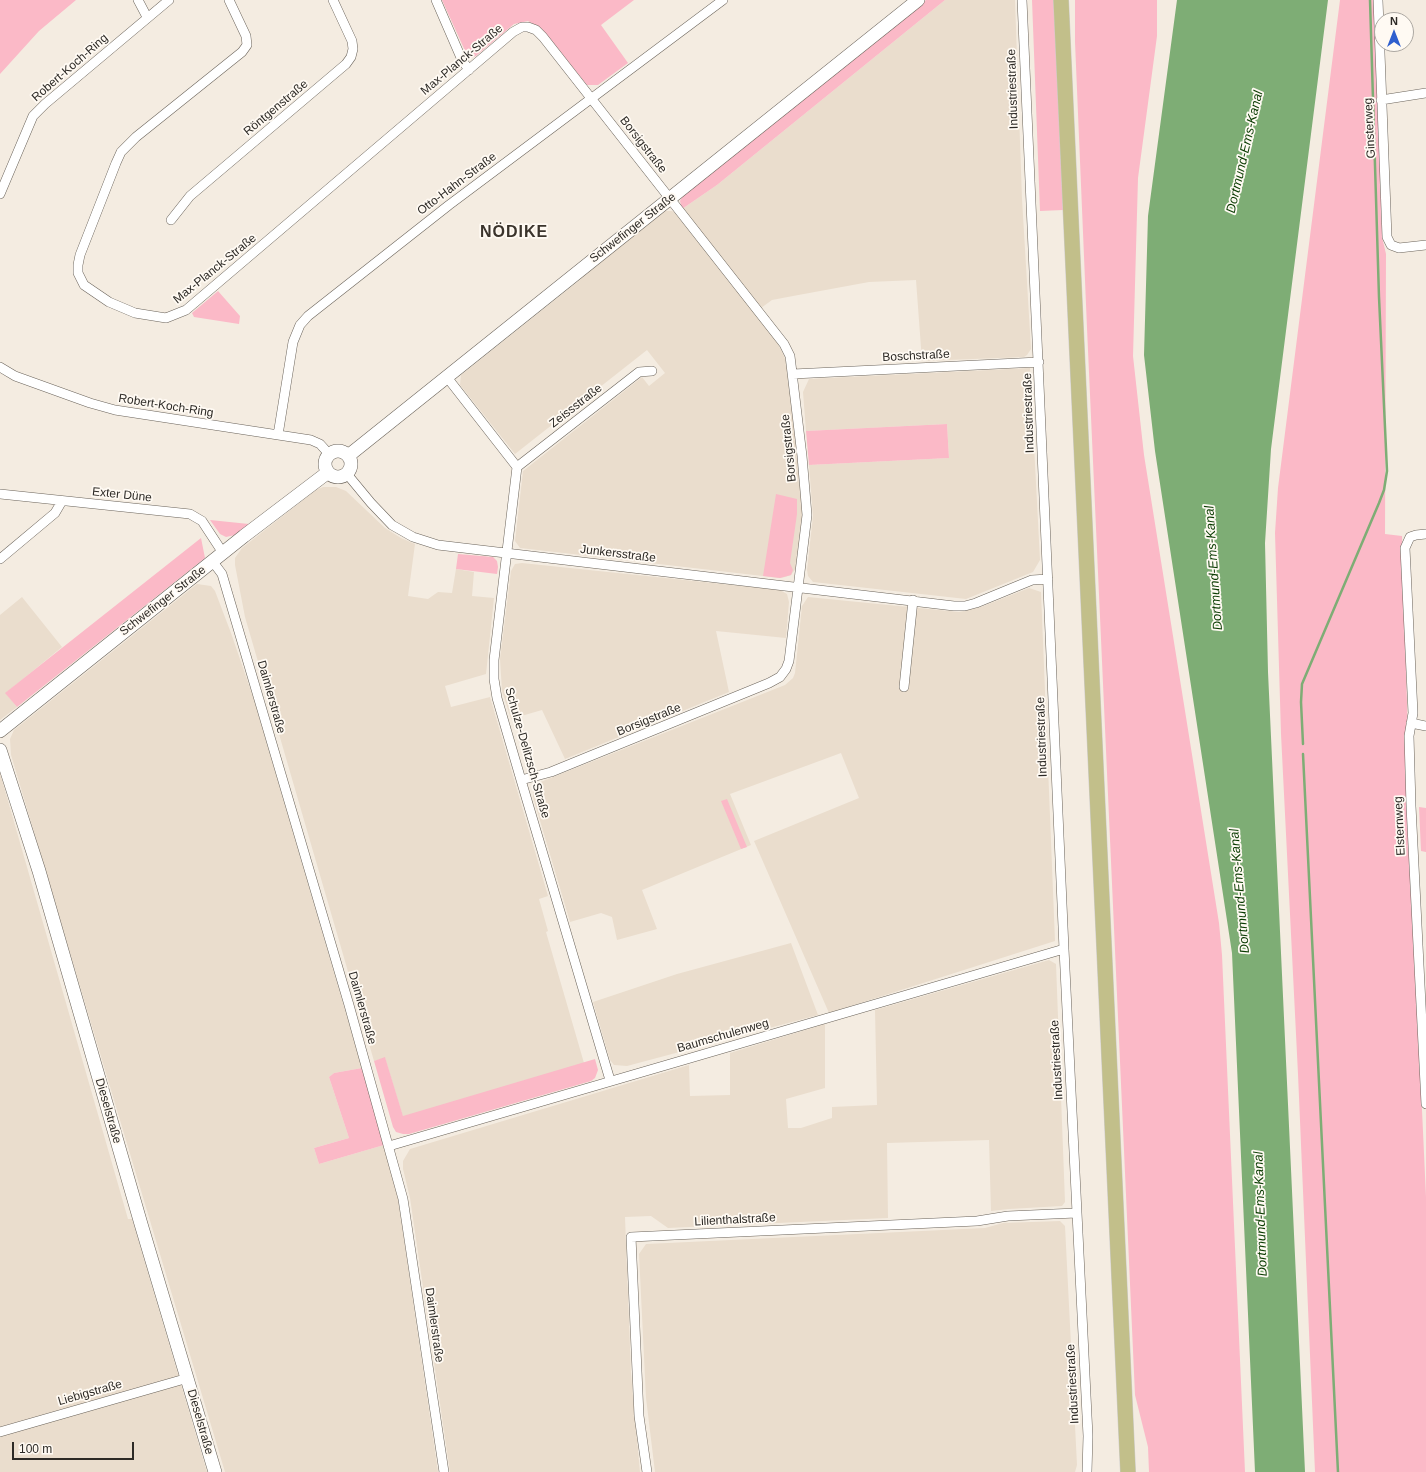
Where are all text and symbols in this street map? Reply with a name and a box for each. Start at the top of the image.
north arrow [1374,12,1414,52]
text: N [1390,15,1398,27]
street label: Max-Planck-Straße [418,21,506,99]
street label: Robert-Koch-Ring [29,31,111,105]
street label: Industriestraße [1004,49,1022,129]
street label: Röntgenstraße [241,77,311,139]
water label: Dortmund-Ems-Kanal [1223,89,1267,215]
street label: Ginsterweg [1361,97,1379,159]
street label: Borsigstraße [616,114,670,176]
street label: Otto-Hahn-Straße [415,150,499,218]
street label: Schwefinger Straße [587,190,679,266]
district label: NÖDIKE [480,223,548,243]
street label: Max-Planck-Straße [171,231,259,307]
street label: Boschstraße [882,347,950,365]
street label: Industriestraße [1020,373,1038,453]
street label: Zeissstraße [547,381,605,431]
street label: Robert-Koch-Ring [117,391,215,421]
street label: Borsigstraße [778,413,800,483]
street label: Exter Düne [91,485,153,505]
water label: Dortmund-Ems-Kanal [1202,505,1226,631]
street label: Junkersstraße [579,542,657,566]
street label: Schwefinger Straße [117,563,209,639]
street label: Daimlerstraße [254,659,288,735]
street label: Schulze-Delitzsch-Straße [501,686,553,820]
street label: Industriestraße [1033,697,1051,777]
street label: Borsigstraße [615,701,683,739]
street label: Elsternweg [1391,796,1409,856]
water label: Dortmund-Ems-Kanal [1227,828,1253,954]
street label: Daimlerstraße [345,970,379,1046]
street label: Baumschulenweg [675,1016,771,1056]
street label: Industriestraße [1048,1020,1066,1100]
street label: Dieselstraße [92,1077,124,1145]
water label: Dortmund-Ems-Kanal [1251,1151,1271,1277]
street label: Lilienthalstraße [694,1211,776,1229]
street label: Daimlerstraße [422,1287,446,1363]
street label: Industriestraße [1064,1344,1082,1424]
street label: Liebigstraße [56,1377,124,1409]
street label: Dieselstraße [184,1388,216,1456]
scale bar [14,1434,136,1460]
text: 100 m [19,1442,52,1456]

